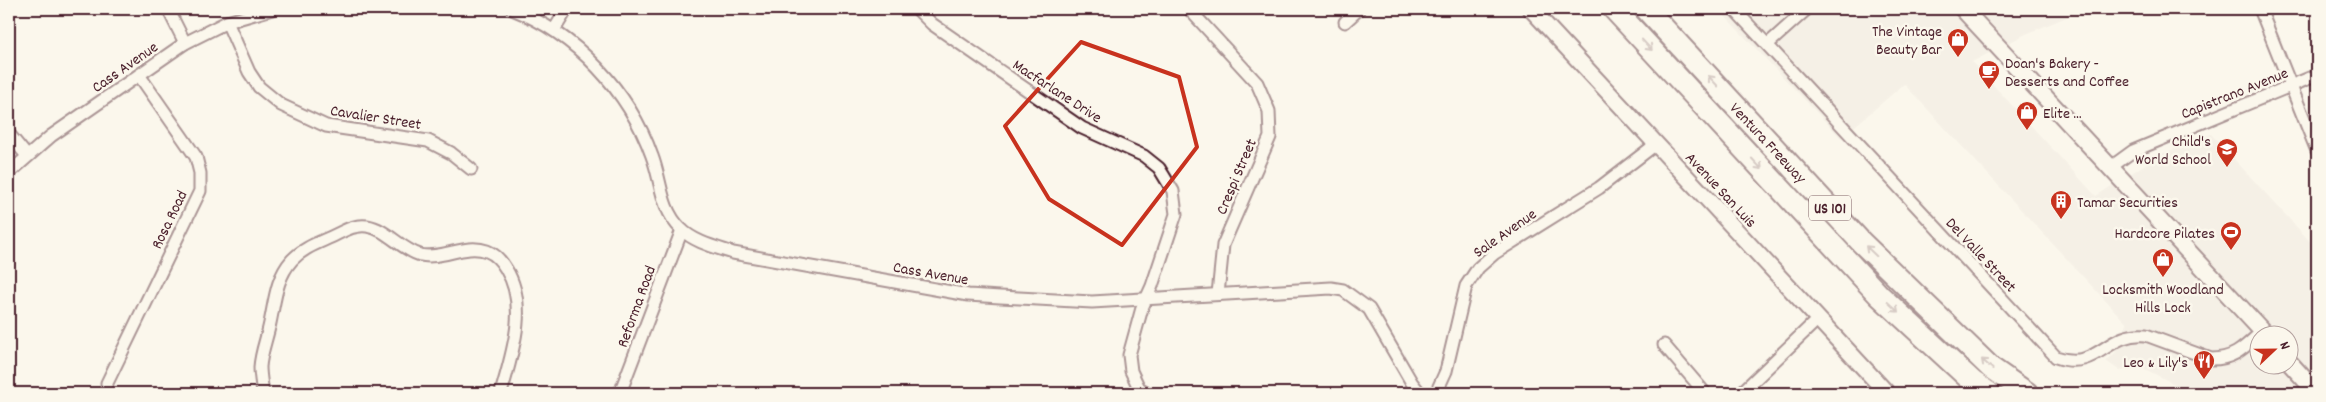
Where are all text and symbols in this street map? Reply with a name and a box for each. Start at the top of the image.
place label: The Vintage Beauty Bar [1872,21,1942,62]
shop icon: The Vintage Beauty Bar [1946,27,1970,58]
street label: Cass Avenue [88,37,163,99]
one-way arrow [1641,38,1653,51]
place label: Doan's Bakery - Desserts and Coffee [2005,53,2129,94]
street label: Macfarlane Drive [1007,55,1106,130]
cafe icon: Doan's Bakery - Desserts and Coffee [1977,59,2001,90]
street label: Capistrano Avenue [2178,62,2292,126]
one-way arrow [1707,74,1719,87]
street label: Ventura Freeway [1723,98,1811,190]
street label: Cavalier Street [328,100,423,137]
shop icon: Elite ... [2015,100,2039,131]
place label: Elite ... [2043,103,2082,126]
place label: Child's World School [2135,131,2211,172]
street label: Crespi Street [1211,135,1264,219]
school or university icon: Child's World School [2215,137,2239,168]
street label: Avenue San Luis [1679,148,1762,234]
one-way arrow [1751,158,1763,171]
street label: Rosa Road [146,187,194,253]
building icon: Tamar Securities [2049,189,2073,220]
place label: Tamar Securities [2077,192,2178,215]
road number: US 101 [1809,196,1851,220]
street label: Sale Avenue [1469,204,1542,264]
street label: Del Valle Street [1939,213,2021,298]
sports icon: Hardcore Pilates [2219,220,2243,251]
place label: Hardcore Pilates [2114,223,2215,246]
one-way arrow [1865,245,1877,257]
shop icon: Locksmith Woodland Hills Lock [2151,247,2175,278]
street label: Cass Avenue [891,257,970,292]
street label: Reforma Road [612,263,663,351]
place label: Locksmith Woodland Hills Lock [2102,279,2224,320]
one-way arrow [1886,302,1899,313]
north arrow [2248,324,2298,374]
text: N [2274,339,2295,353]
restaurant icon: Leo & Lily's [2192,349,2216,380]
place label: Leo & Lily's [2123,352,2188,375]
one-way arrow [1981,358,1994,370]

